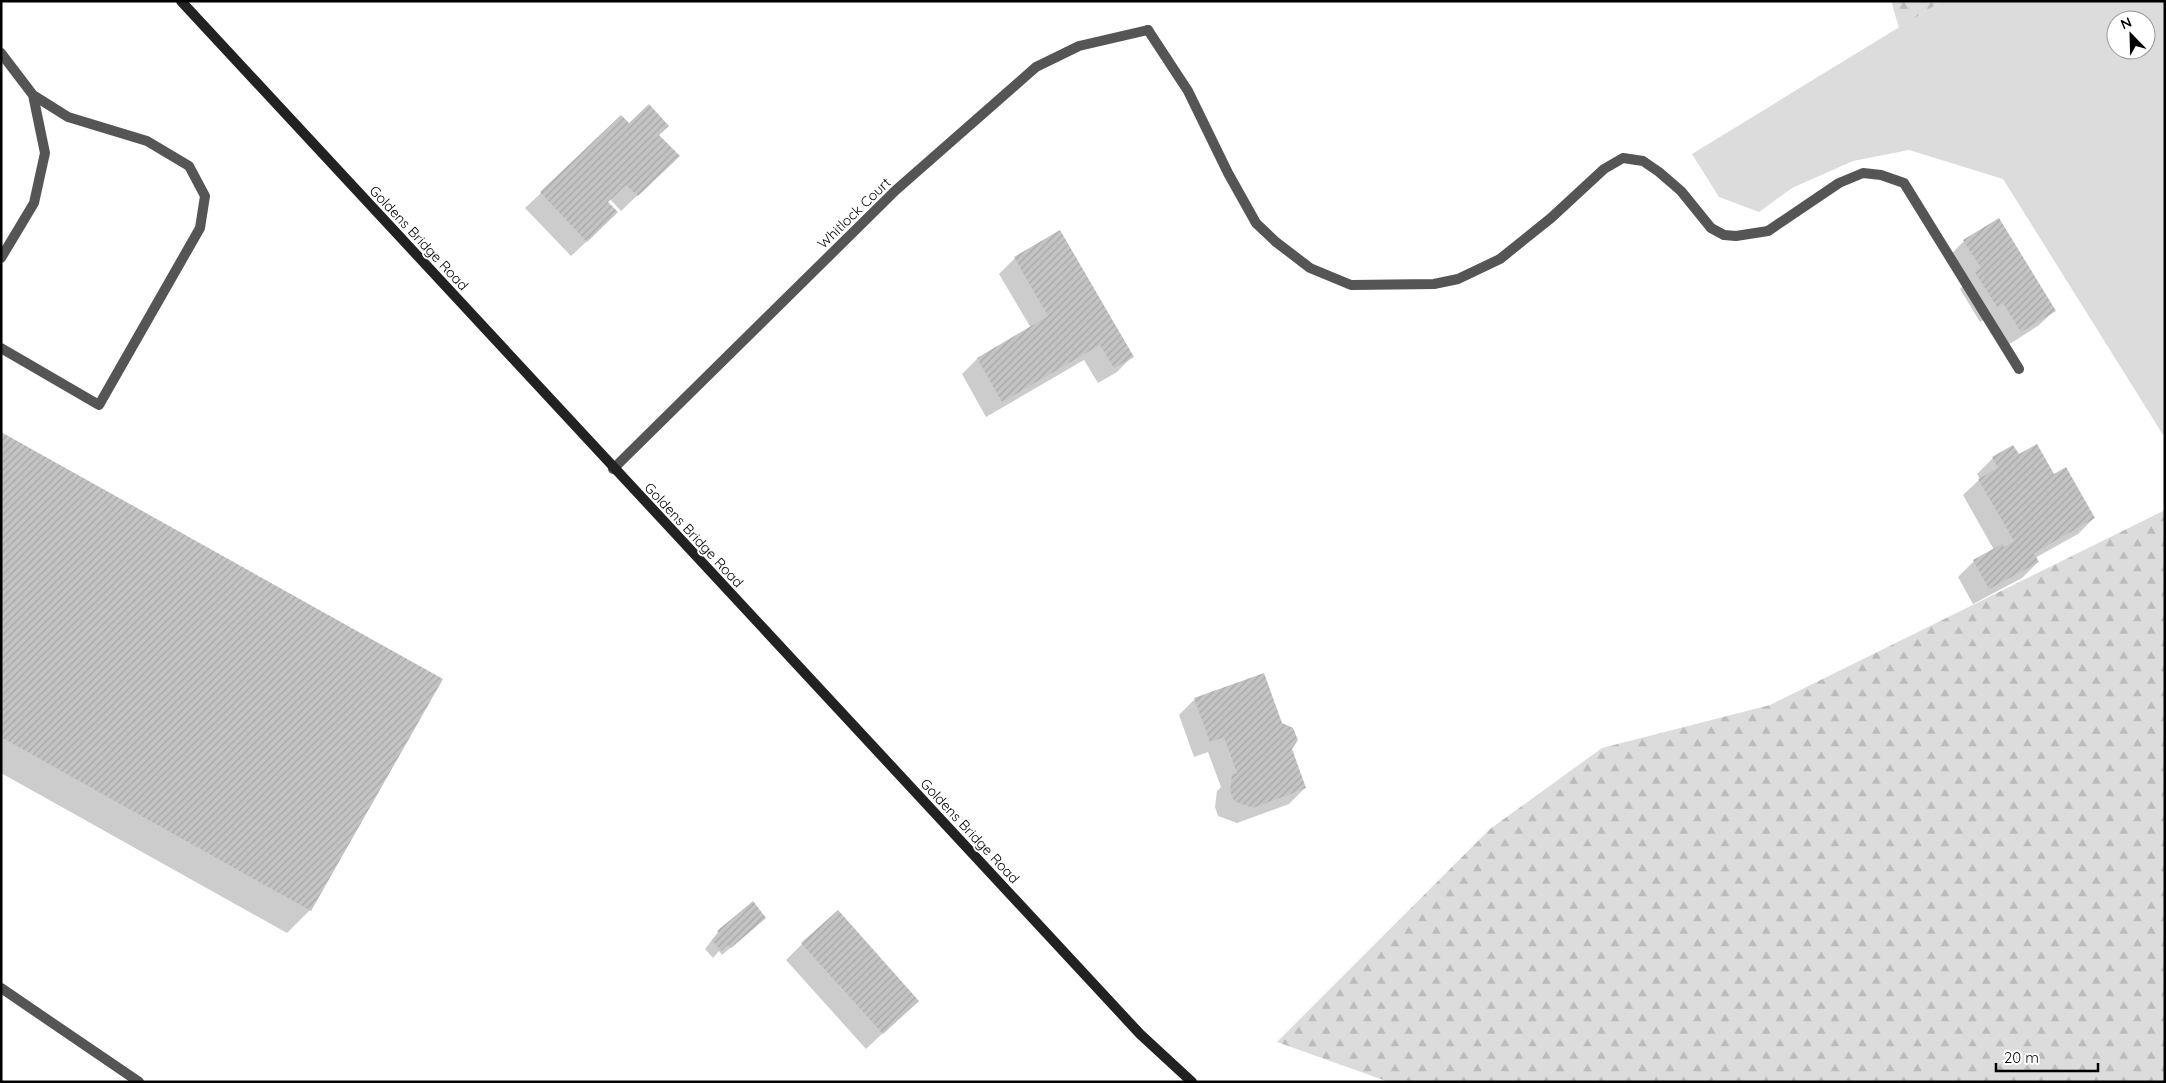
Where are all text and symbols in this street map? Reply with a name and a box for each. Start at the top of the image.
north arrow [2106,10,2156,60]
text: N [2118,13,2134,33]
street label: Whitlock Court [814,173,895,252]
street label: Goldens Bridge Road [366,182,472,294]
street label: Goldens Bridge Road [641,479,747,591]
street label: Goldens Bridge Road [917,775,1023,887]
scale bar [1996,1040,2098,1072]
text: 20 m [2004,1048,2039,1067]

